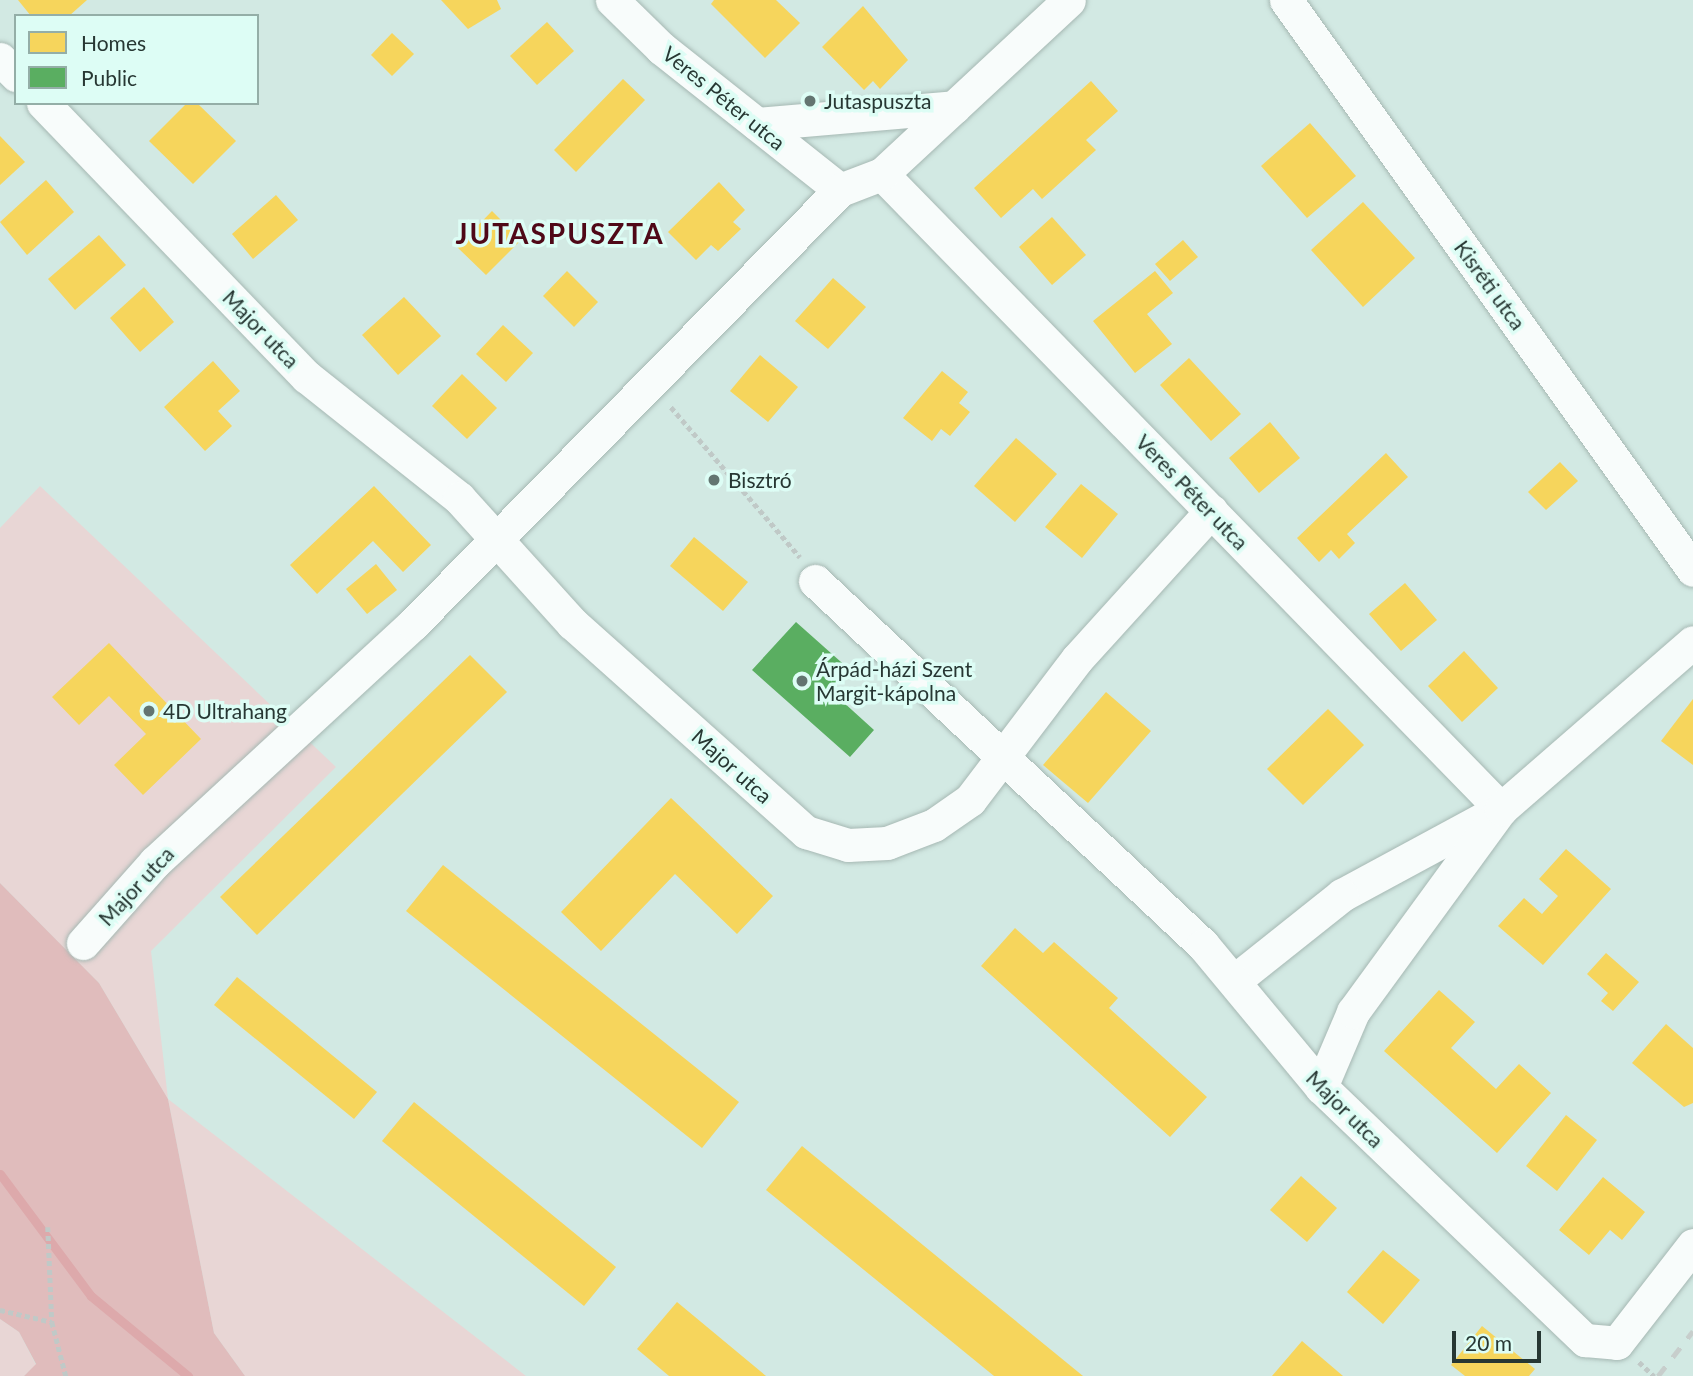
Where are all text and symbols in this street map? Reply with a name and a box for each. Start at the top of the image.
legend [14,14,259,105]
text: Homes [81,30,146,55]
street label: Veres Péter utca [657,41,791,155]
text: Public [81,65,137,90]
place label: Jutaspuszta [824,88,931,114]
marker: Jutaspuszta [802,93,818,109]
district label: JUTASPUSZTA [457,216,663,250]
street label: Kisréti utca [1449,235,1531,335]
street label: Major utca [217,285,305,373]
street label: Veres Péter utca [1131,429,1253,555]
place label: Bisztró [728,467,792,493]
marker: Bisztró [706,472,722,488]
place label: Árpád-házi Szent Margit-kápolna [816,656,972,706]
marker: Árpád-házi Szent Margit-kápolna [794,673,810,689]
place label: 4D Ultrahang [163,698,287,724]
marker: 4D Ultrahang [141,703,157,719]
street label: Major utca [687,723,777,809]
street label: Major utca [93,841,179,931]
street label: Major utca [1301,1065,1389,1153]
scale bar [1455,1316,1544,1360]
text: 20 m [1465,1330,1512,1355]

